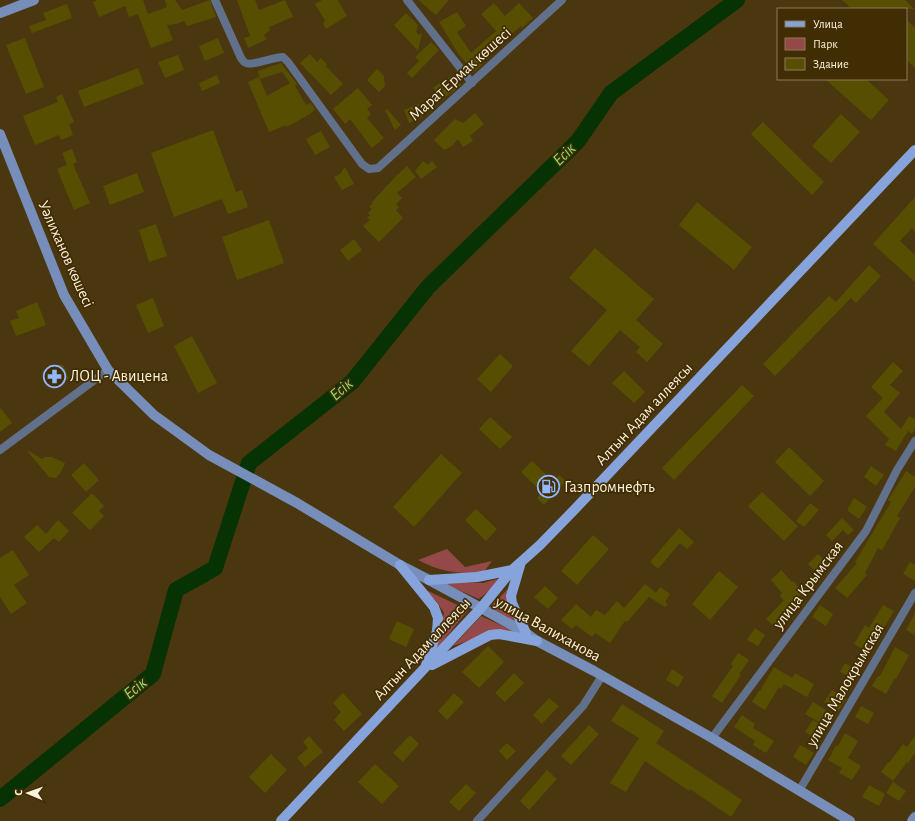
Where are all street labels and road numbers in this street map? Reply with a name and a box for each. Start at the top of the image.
street label: Марат Ермак көшесі [406,24,514,124]
street label: Уәлиханов көшесі [35,198,97,310]
street label: Алтын Адам аллеясы [593,360,695,468]
street label: улица Крымская [769,538,847,633]
street label: улица Валиханова [491,593,603,665]
street label: Алтын Адам аллеясы [371,595,473,703]
street label: улица Малокрымская [803,621,888,751]

